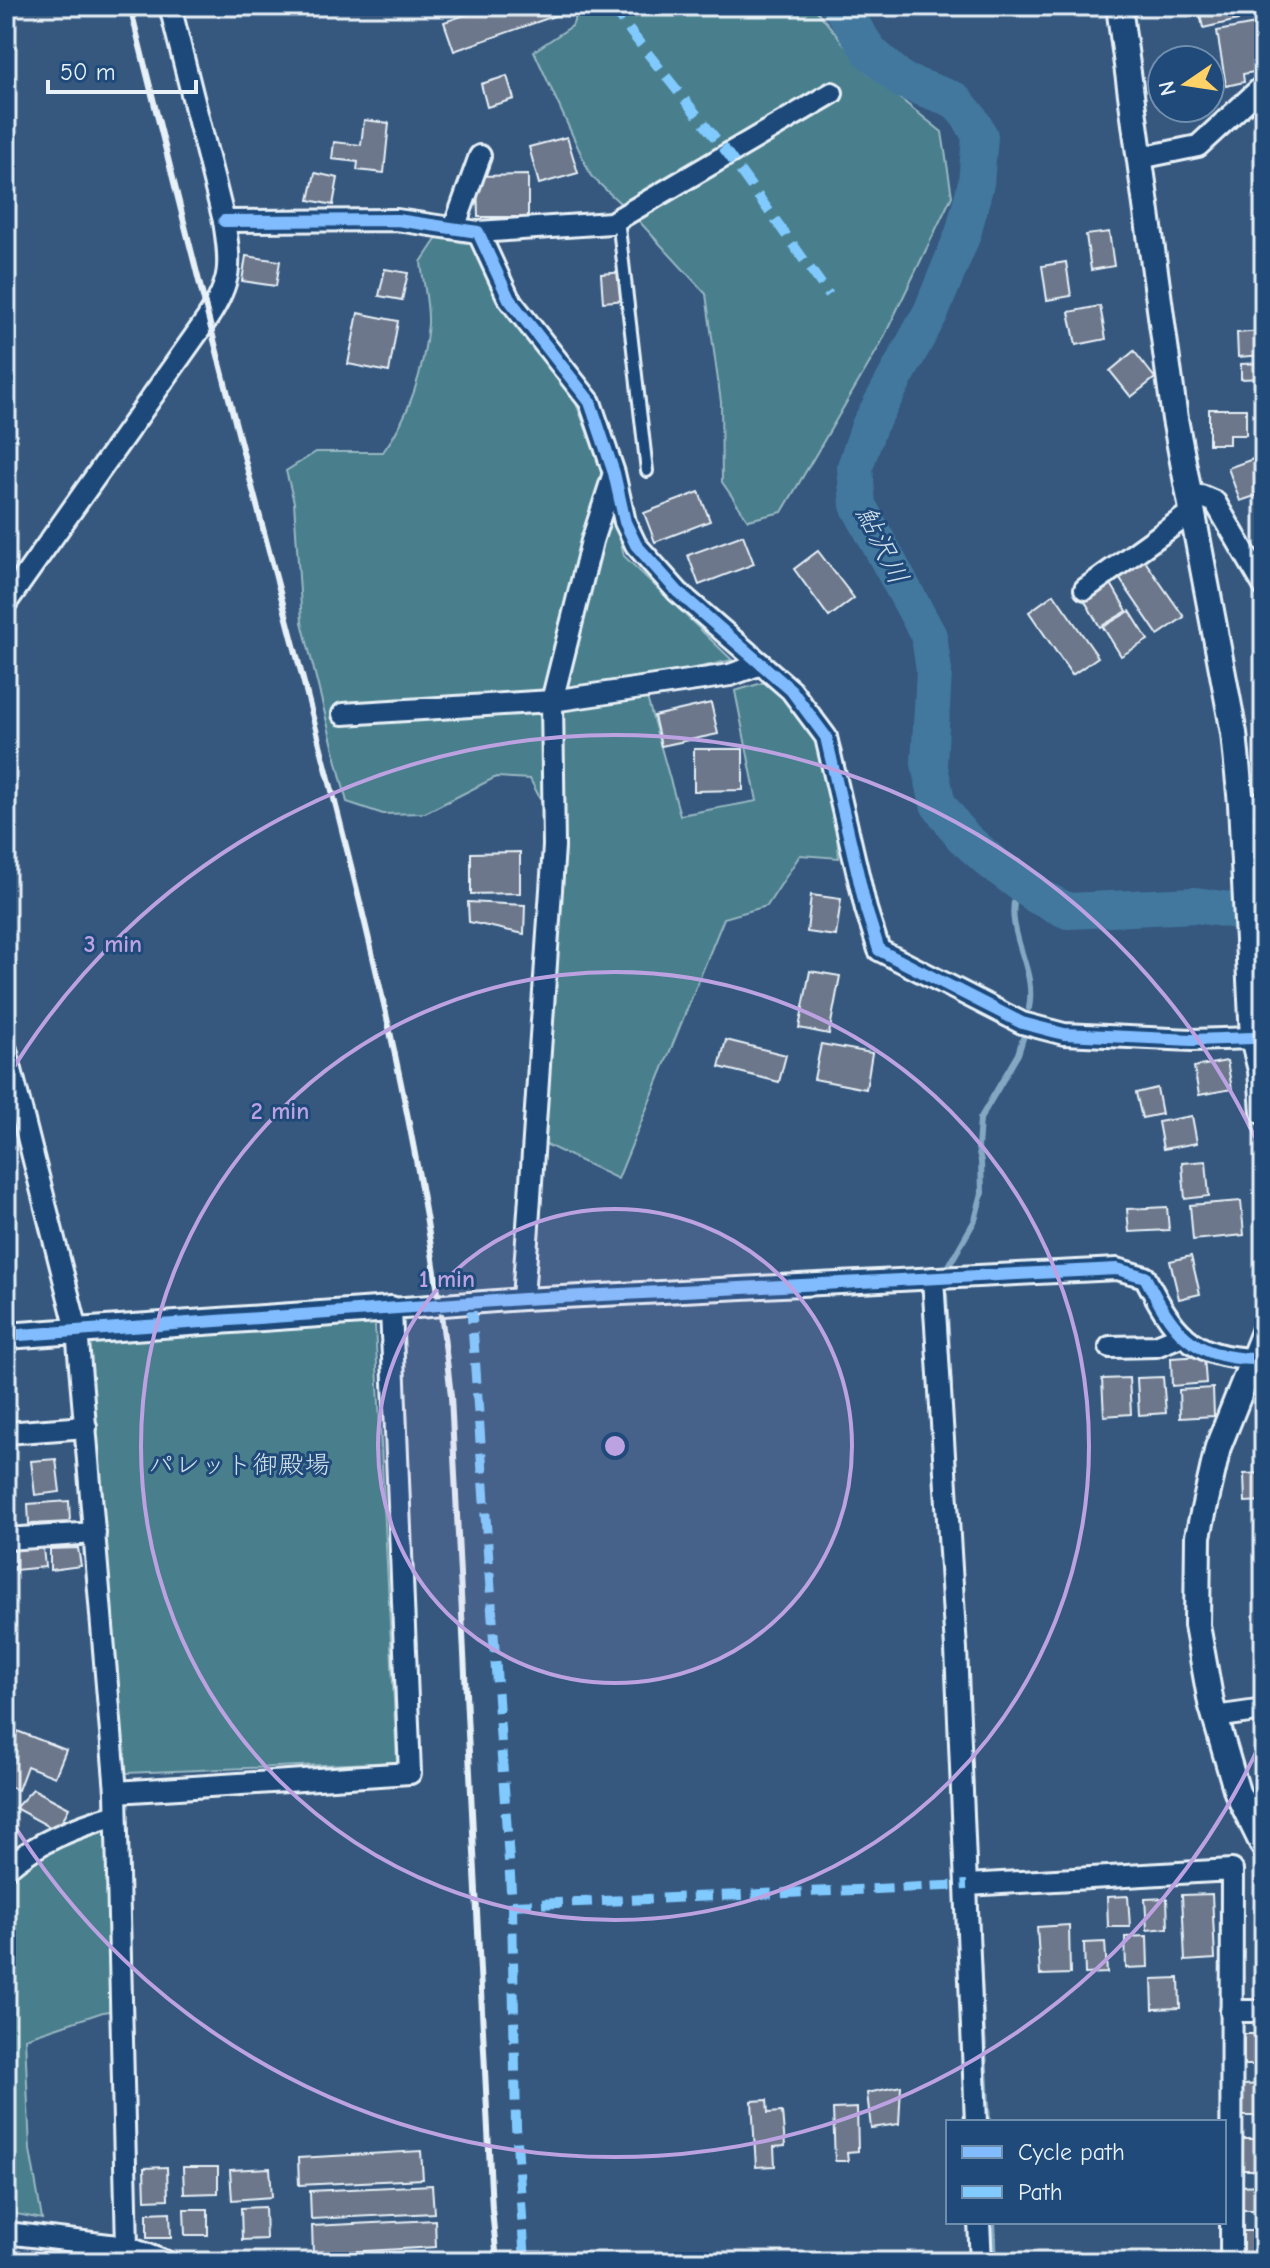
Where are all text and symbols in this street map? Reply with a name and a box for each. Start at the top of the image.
scale bar [48,44,196,94]
north arrow [1146,44,1226,124]
text: 50 m [60,58,116,86]
text: N [1153,78,1182,98]
water label: 鮎沢川 [849,500,915,590]
text: 3 min [84,930,142,958]
text: 2 min [251,1097,309,1125]
text: 1 min [419,1265,475,1293]
centre of rings [601,1432,629,1460]
park label: パレット御殿場 [148,1450,330,1480]
legend [946,2120,1226,2224]
text: Cycle path [1018,2138,1125,2166]
text: Path [1018,2178,1063,2206]

